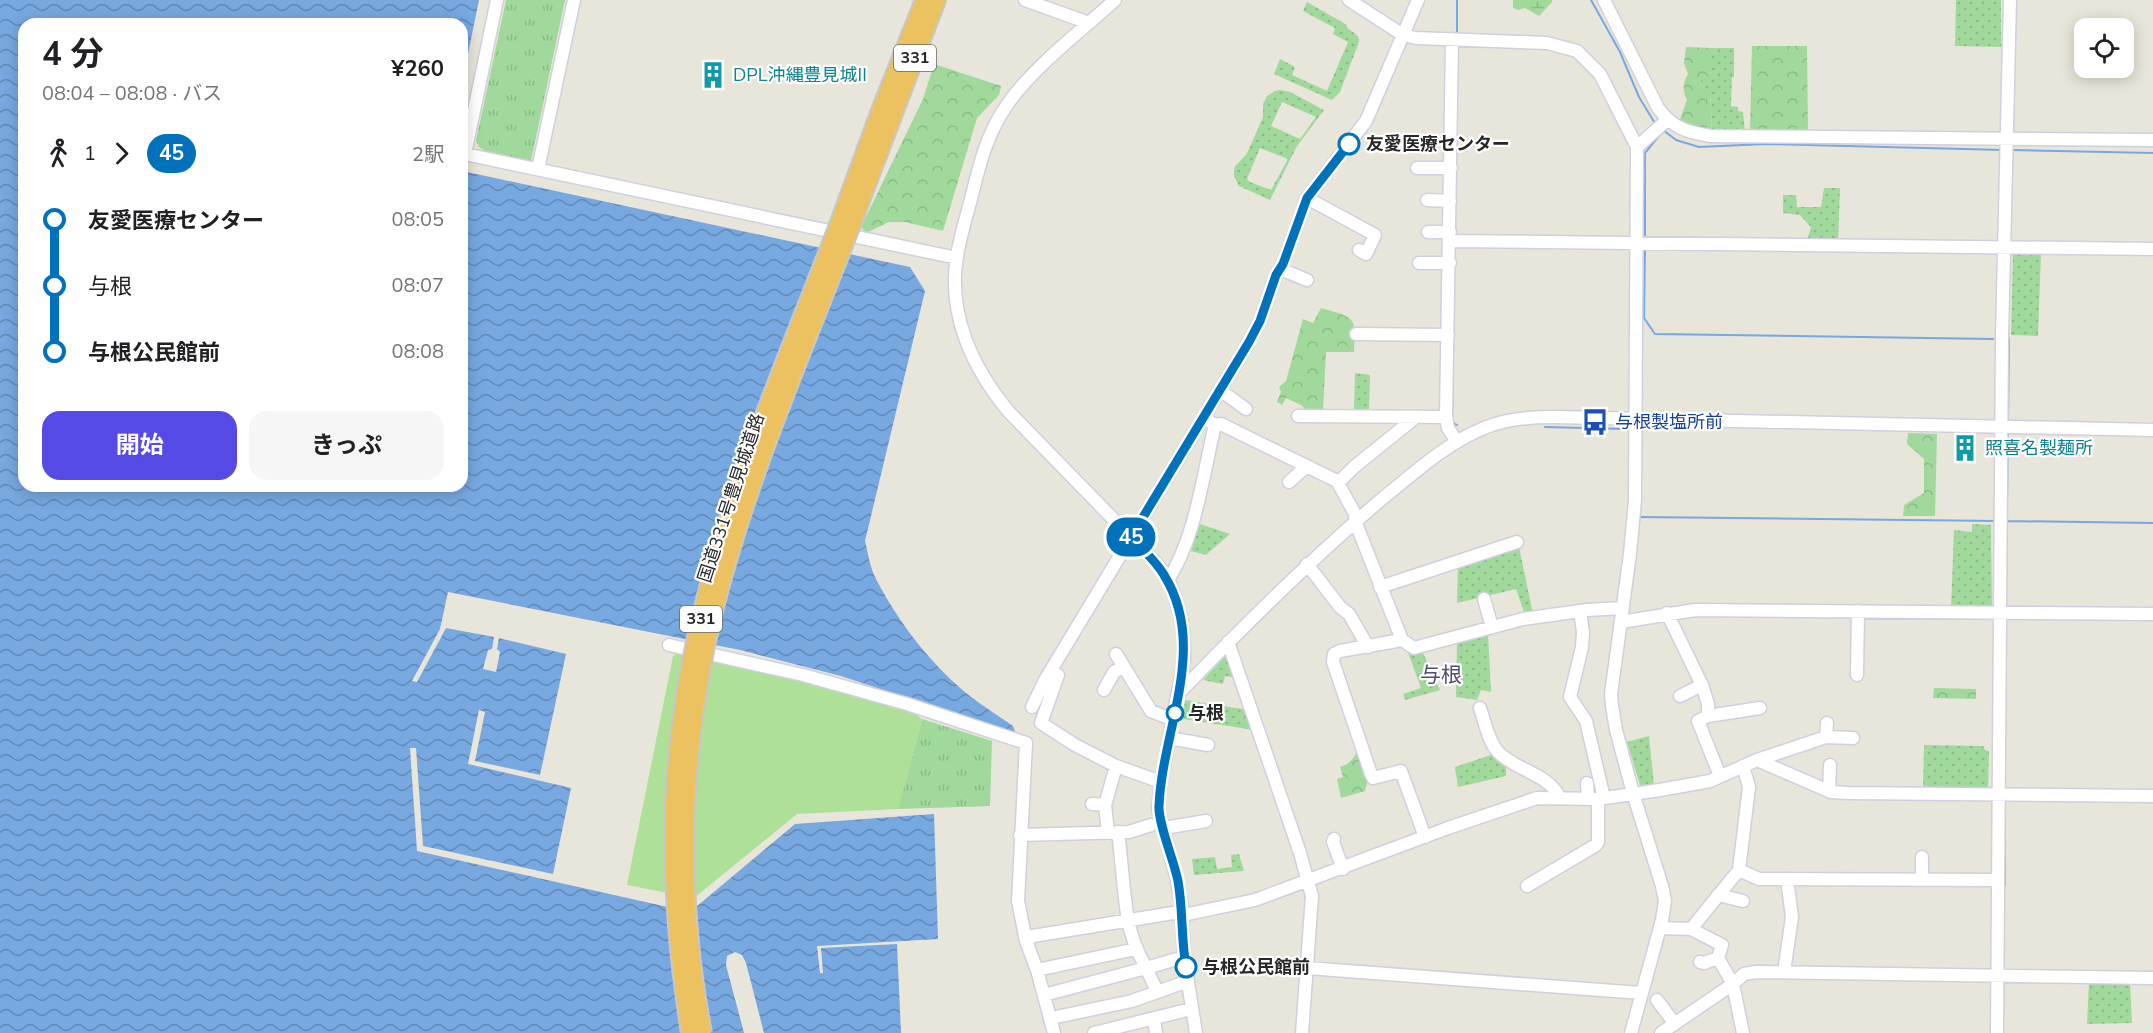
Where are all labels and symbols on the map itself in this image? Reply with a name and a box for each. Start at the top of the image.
road number: 331 [894,45,936,71]
building icon: DPL沖縄豊見城II [698,60,728,90]
place label: DPL沖縄豊見城II [733,63,867,87]
place label: 友愛医療センター [1366,132,1510,156]
marker: 友愛医療センター [1338,133,1360,155]
bus stop icon: 与根製塩所前 [1580,407,1610,437]
street label: 国道331号豊見城道路 [692,410,770,586]
place label: 与根製塩所前 [1615,410,1723,434]
building icon: 照喜名製麺所 [1950,433,1980,463]
place label: 照喜名製麺所 [1985,436,2093,460]
line badge: 45 [1104,518,1158,556]
road number: 331 [680,606,722,632]
district label: 与根 [1420,661,1462,689]
place label: 与根 [1188,701,1224,725]
marker: 与根 [1166,704,1184,722]
place label: 与根公民館前 [1202,955,1310,979]
marker: 与根公民館前 [1175,956,1197,978]

